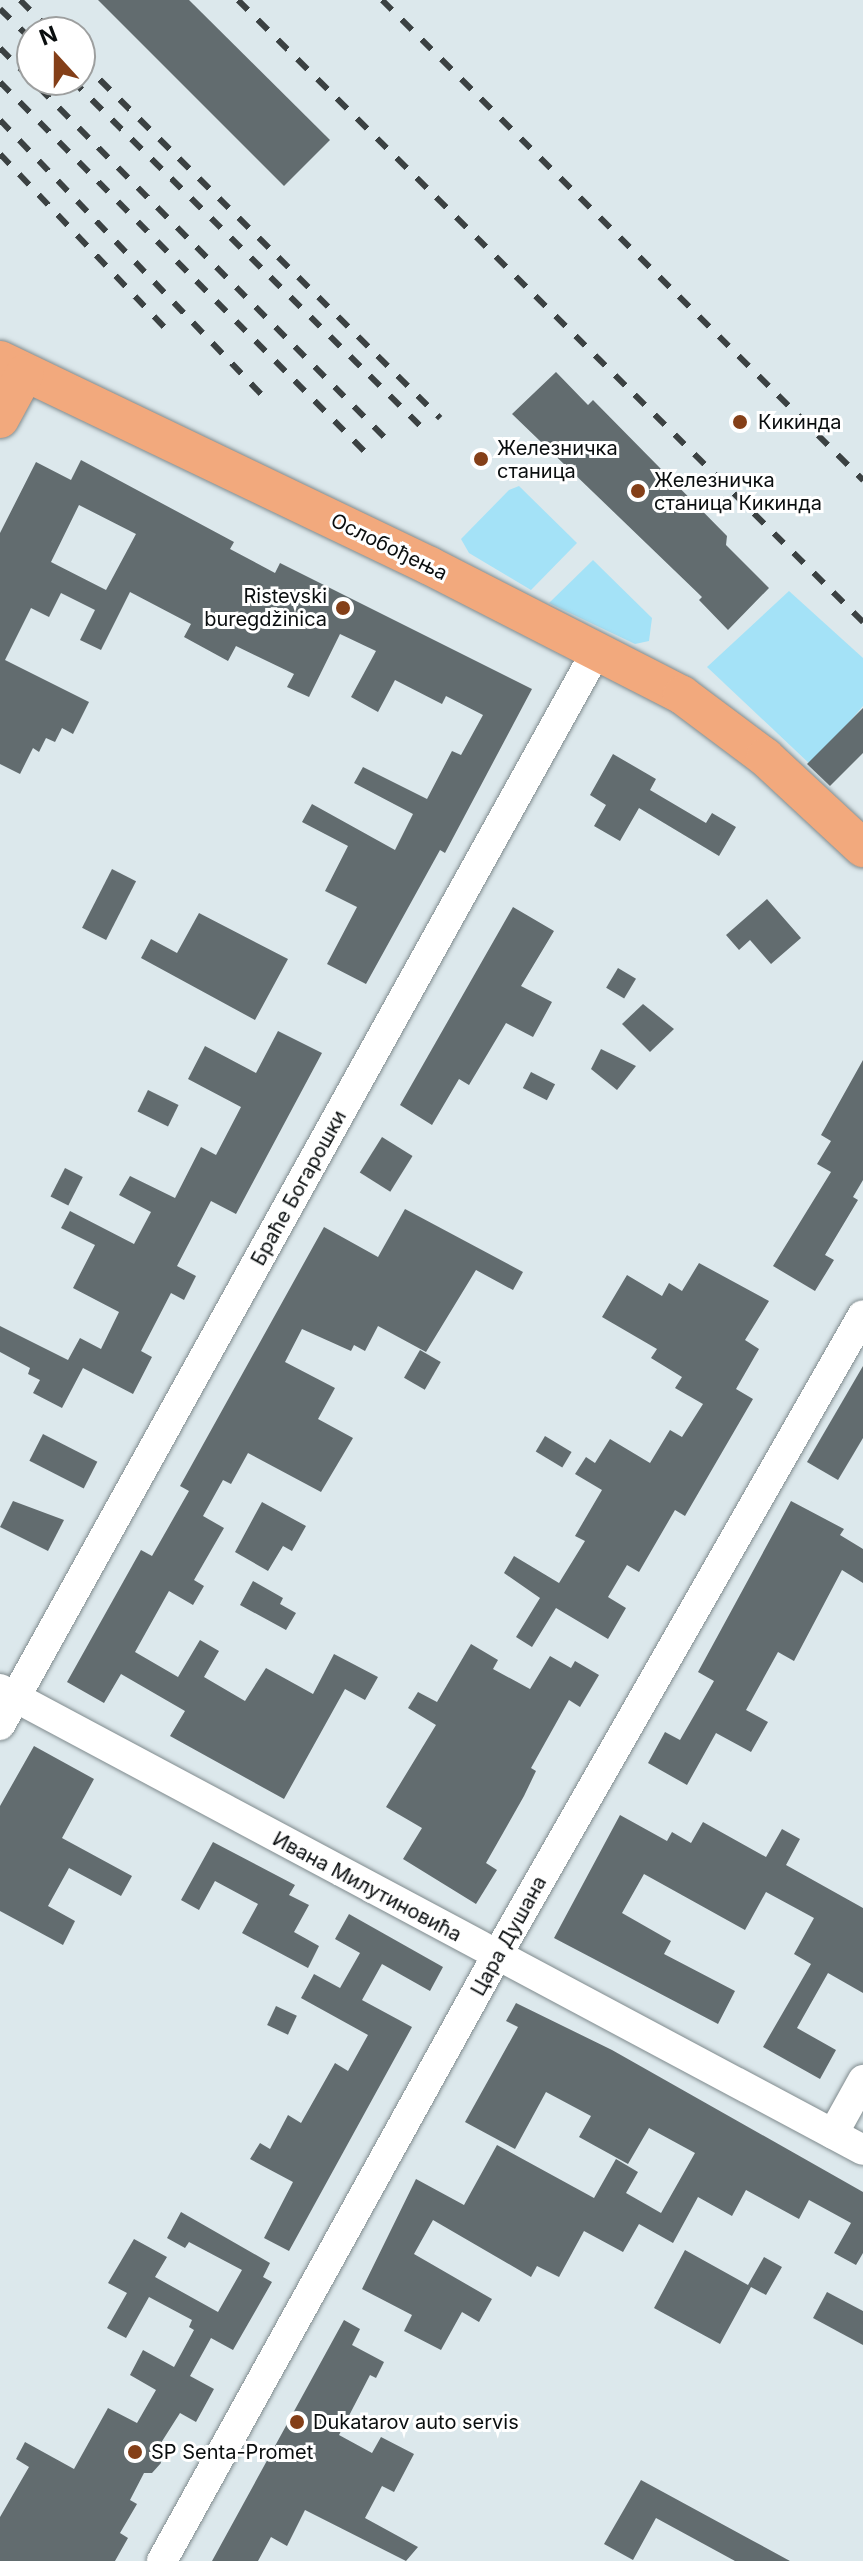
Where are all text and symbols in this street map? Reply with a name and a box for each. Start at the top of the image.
north arrow [16,16,96,96]
text: N [36,20,61,51]
place label: Кикинда [758,410,842,434]
marker: Кикинда [729,411,751,433]
place label: Железничка станица [497,436,618,483]
marker: Железничка станица [472,450,490,468]
place label: Железничка станица Кикинда [654,468,822,515]
marker: Железничка станица Кикинда [629,482,647,500]
street label: Ослобођења [327,508,451,586]
place label: Ristevski buregdžinica [204,584,327,631]
marker: Ristevski buregdžinica [334,599,352,617]
street label: Браће Богарошки [246,1106,352,1270]
street label: Ивана Милутиновића [268,1827,466,1947]
street label: Цара Душана [466,1872,552,2000]
place label: Dukatarov auto servis [313,2410,519,2434]
marker: Dukatarov auto servis [288,2413,306,2431]
place label: SP Senta-Promet [151,2440,313,2464]
marker: SP Senta-Promet [126,2443,144,2461]

